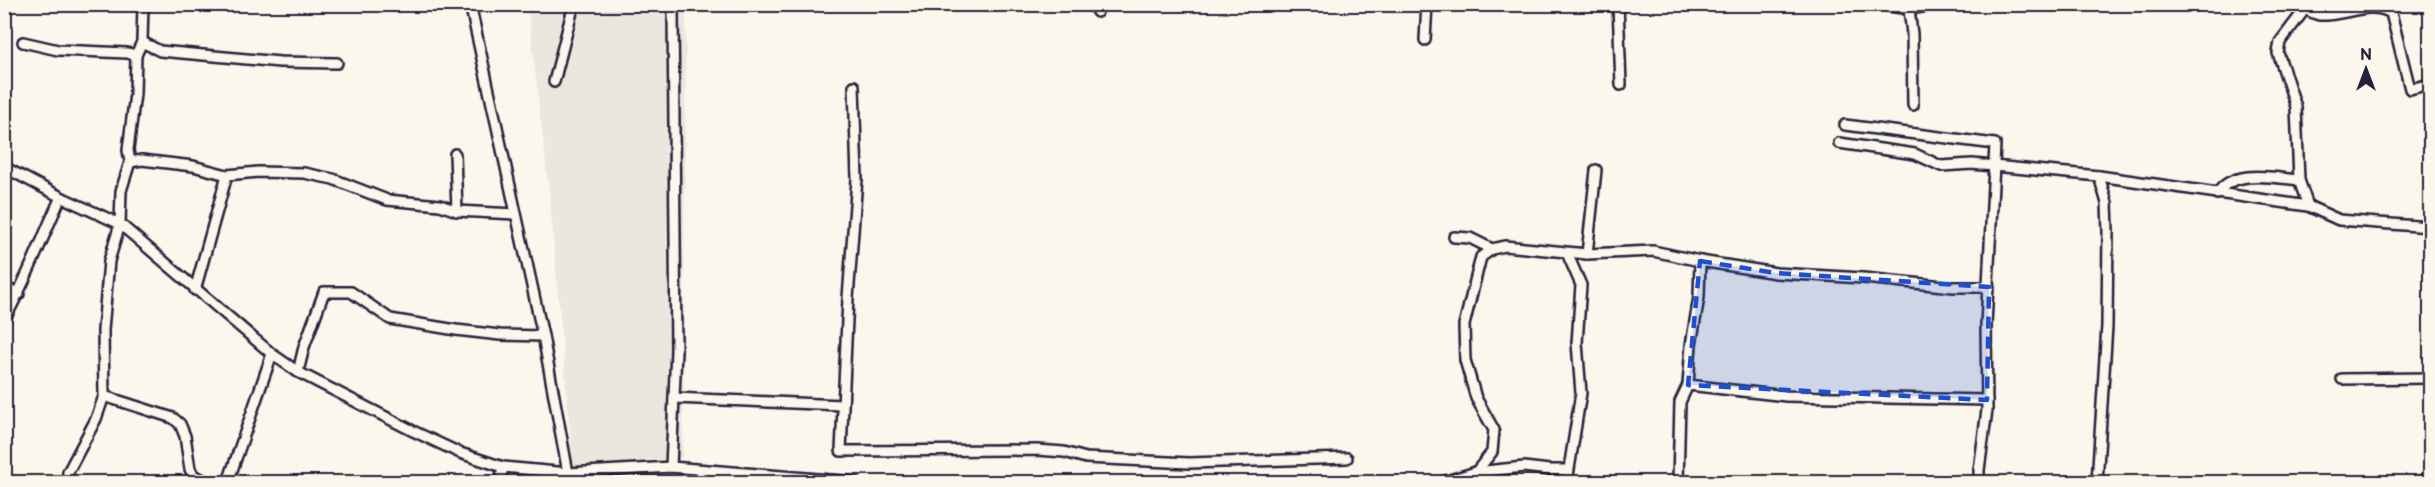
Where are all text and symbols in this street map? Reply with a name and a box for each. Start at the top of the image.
north arrow [2336,39,2396,99]
text: N [2360,46,2372,65]

